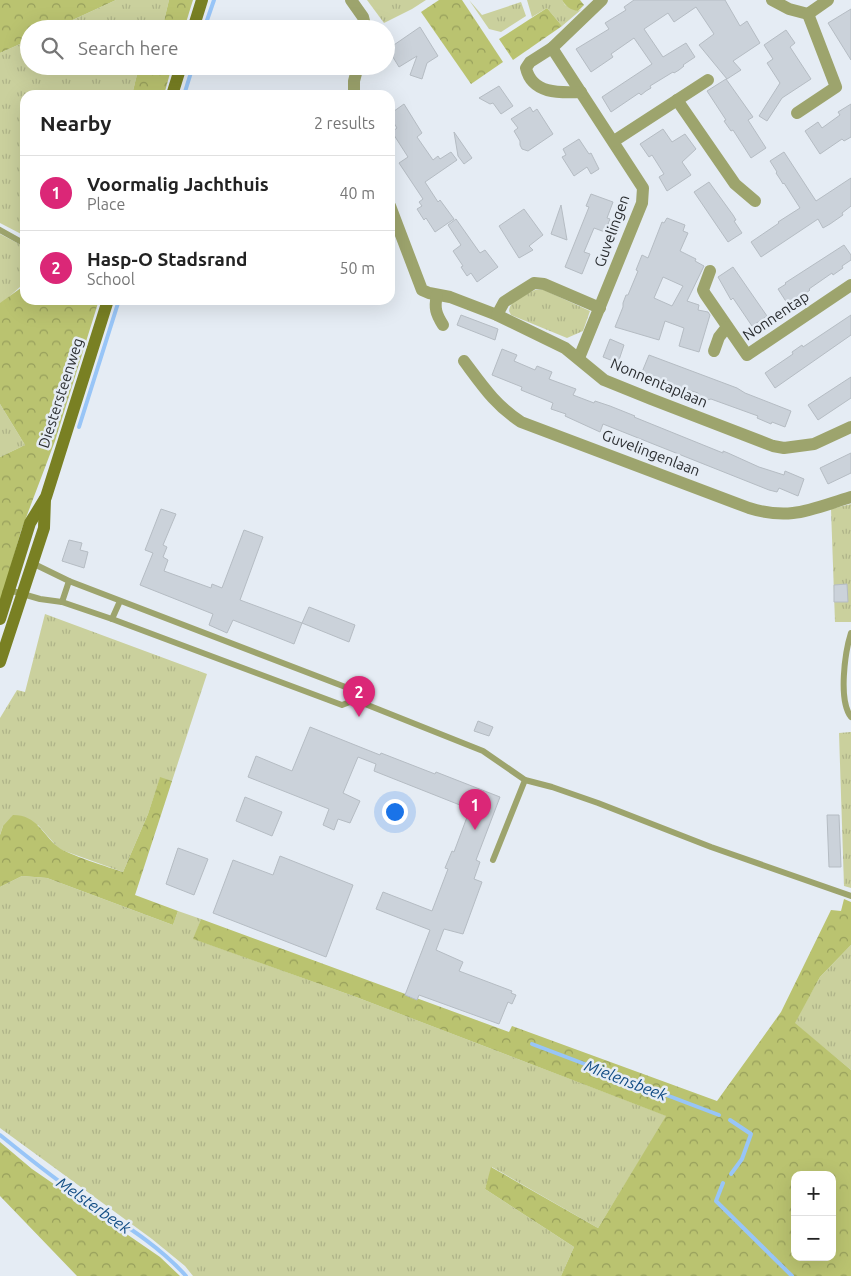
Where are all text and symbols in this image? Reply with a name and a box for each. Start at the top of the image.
search box [20,20,395,75]
icon: search [38,34,66,62]
text: Search here [78,37,178,59]
text: Nearby [40,111,111,135]
text: 2 results [314,114,375,132]
text: Voormalig Jachthuis [87,173,269,195]
text: 1 [51,184,61,202]
text: 40 m [339,184,375,202]
street label: Guvelingen [591,192,632,269]
text: Place [87,195,125,213]
text: Hasp-O Stadsrand [87,248,247,270]
text: 2 [51,259,61,277]
text: 50 m [339,259,375,277]
text: School [87,270,135,288]
street label: Nonnentap [740,287,812,344]
street label: Diestersteenweg [35,336,86,450]
street label: Nonnentaplaan [608,354,710,411]
street label: Guvelingenlaan [600,426,703,479]
pin: 2 [343,676,375,717]
pin: 1 [459,789,491,830]
your location [382,799,408,825]
water label: Mielensbeek [582,1056,670,1104]
map controls [791,1171,836,1261]
button: + [791,1171,836,1216]
water label: Melsterbeek [53,1173,135,1238]
button: − [791,1216,836,1261]

